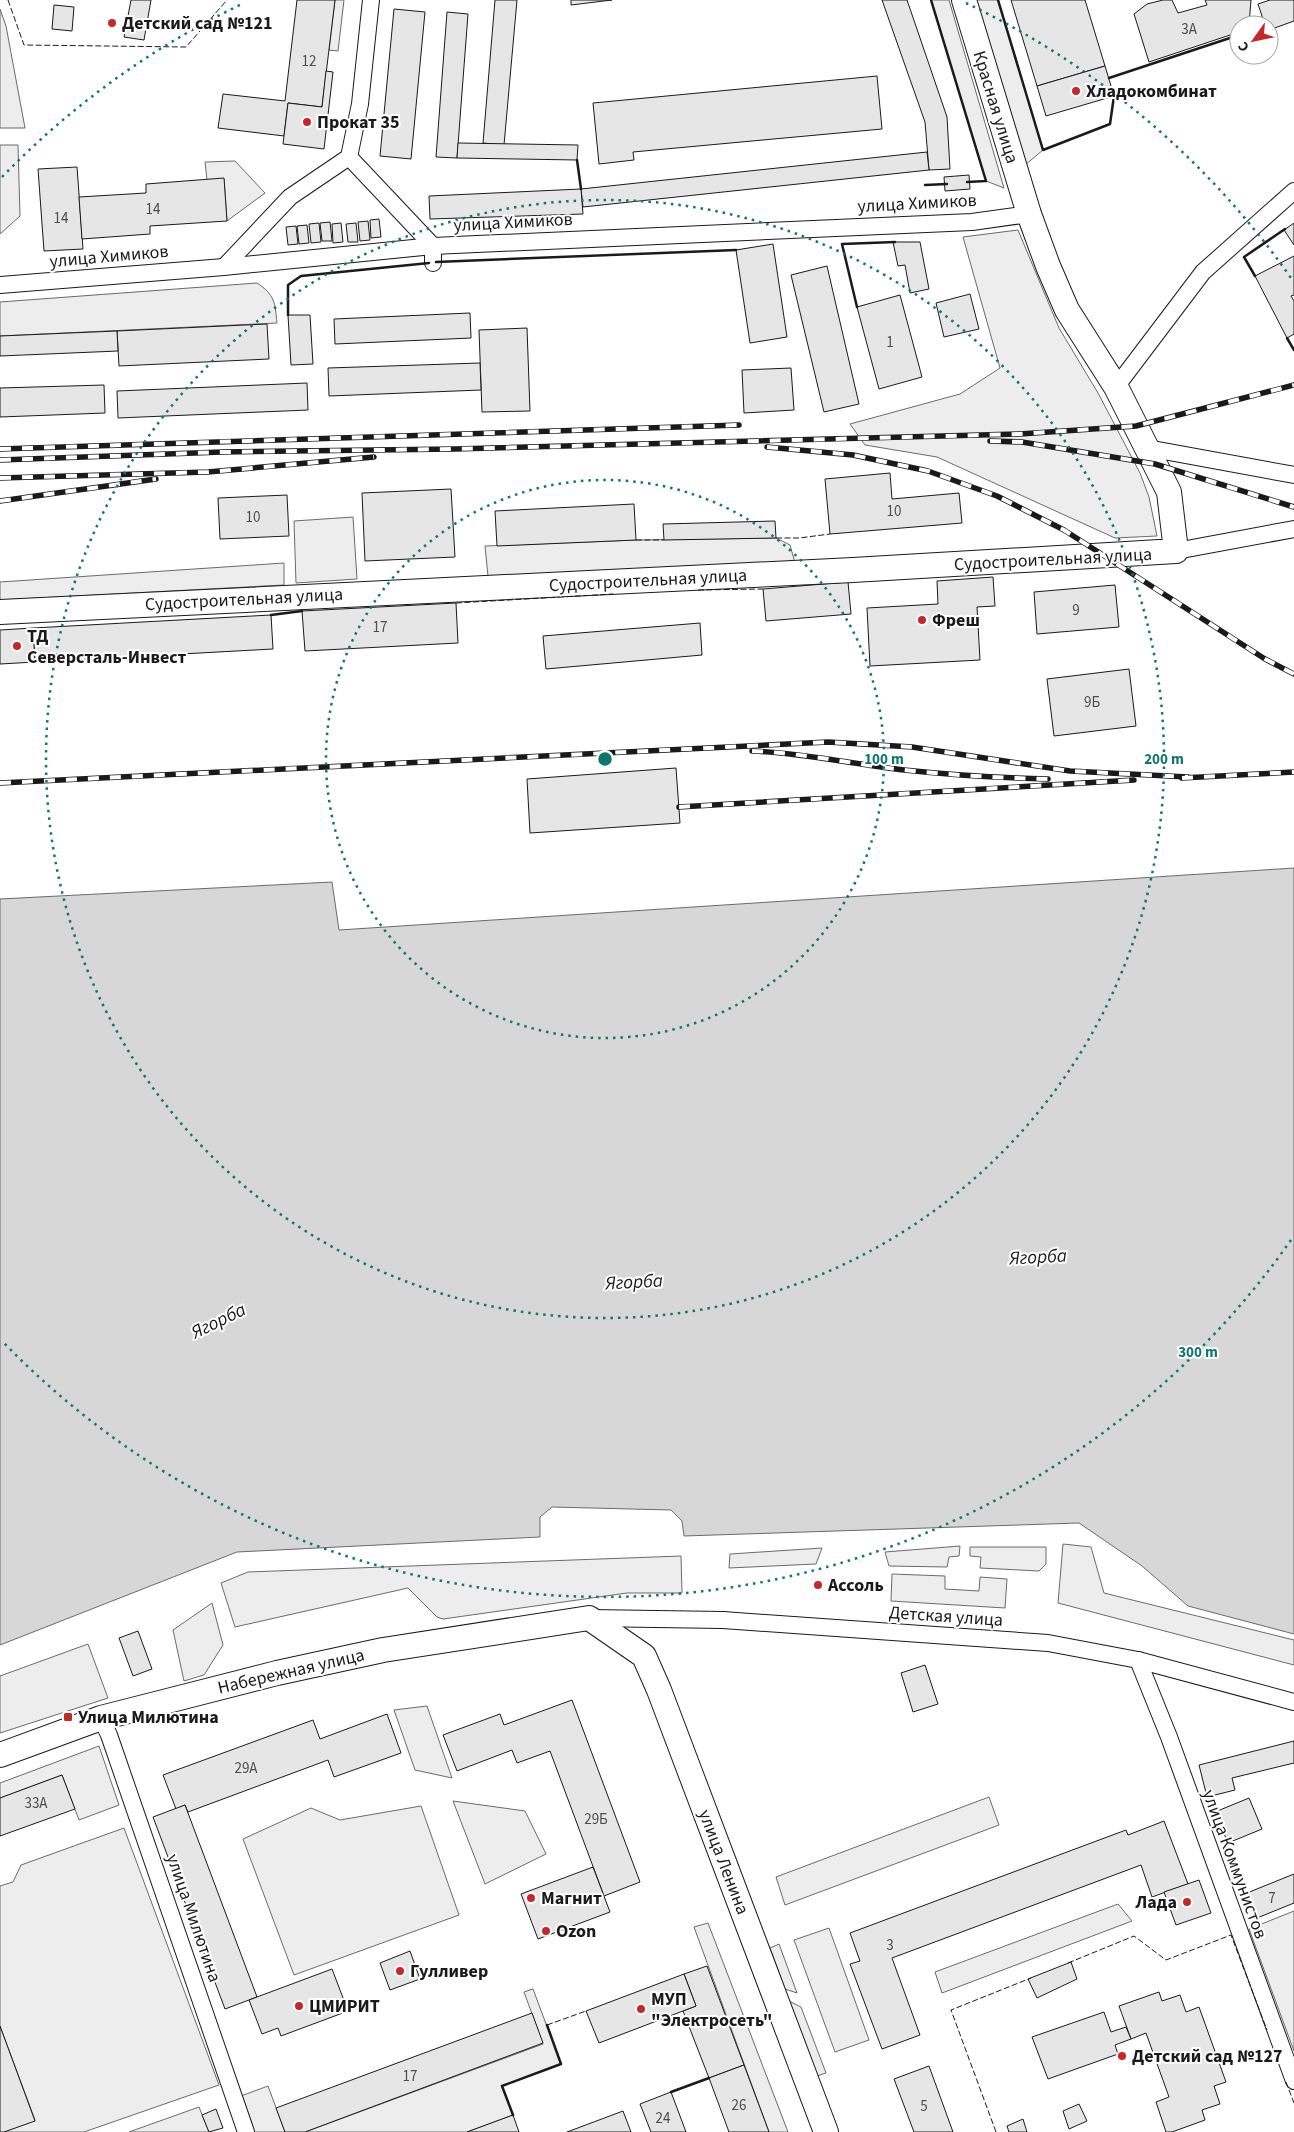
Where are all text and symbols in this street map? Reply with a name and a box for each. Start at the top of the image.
place label: Детский сад №121 [122,11,273,36]
north arrow [1229,15,1279,65]
marker: Детский сад №121 [106,17,118,29]
house number: 3А [1181,19,1198,40]
text: С [1233,38,1255,55]
street label: Красная улица [967,48,1025,167]
house number: 12 [302,51,316,72]
place label: Хладокомбинат [1086,79,1217,104]
marker: Хладокомбинат [1070,85,1082,97]
place label: Прокат 35 [317,110,400,135]
marker: Прокат 35 [301,116,313,128]
street label: улица Химиков [857,188,977,219]
house number: 14 [146,199,161,220]
street label: улица Химиков [453,207,573,238]
house number: 14 [54,208,69,229]
street label: улица Химиков [49,239,170,274]
house number: 1 [886,332,894,353]
house number: 10 [887,501,901,522]
house number: 10 [246,507,260,528]
street label: Судостроительная улица [953,542,1153,577]
street label: Судостроительная улица [548,563,748,598]
street label: Судостроительная улица [144,582,344,617]
house number: 9 [1072,600,1080,621]
place label: Фреш [932,608,980,633]
marker: Фреш [916,614,928,626]
house number: 17 [373,617,387,638]
place label: ТД Северсталь-Инвест [27,624,186,670]
marker: ТД Северсталь-Инвест [11,640,23,652]
house number: 9Б [1084,692,1100,713]
text: 100 m [864,749,904,770]
text: 200 m [1144,749,1184,770]
centre of rings [596,750,614,768]
water label: Ягорба [1007,1243,1068,1273]
water label: Ягорба [603,1268,664,1298]
water label: Ягорба [186,1297,251,1347]
text: 300 m [1178,1342,1218,1363]
place label: Ассоль [827,1573,884,1598]
marker: Ассоль [812,1579,824,1591]
street label: Детская улица [888,1600,1004,1633]
street label: Набережная улица [215,1642,367,1701]
place label: Улица Милютина [78,1705,219,1730]
marker: Улица Милютина [62,1711,74,1723]
house number: 29А [234,1758,258,1779]
street label: улица Коммунистов [1196,1786,1273,1942]
house number: 33А [24,1793,48,1814]
street label: улица Ленина [692,1806,755,1918]
house number: 29Б [584,1809,608,1830]
street label: улица Милютина [160,1851,227,1986]
place label: Магнит [541,1886,602,1911]
house number: 7 [1268,1888,1276,1909]
place label: Лада [1135,1890,1177,1915]
marker: Магнит [525,1892,537,1904]
marker: Лада [1181,1896,1193,1908]
place label: Ozon [556,1919,596,1944]
marker: Ozon [540,1925,552,1937]
house number: 3 [886,1935,894,1956]
place label: Гулливер [410,1959,488,1984]
marker: Гулливер [394,1965,406,1977]
place label: МУП "Электросеть" [651,1987,772,2033]
place label: ЦМИРИТ [309,1994,380,2019]
marker: ЦМИРИТ [293,2000,305,2012]
marker: МУП "Электросеть" [635,2003,647,2015]
place label: Детский сад №127 [1132,2044,1283,2069]
marker: Детский сад №127 [1116,2050,1128,2062]
house number: 17 [403,2066,417,2087]
house number: 26 [732,2095,746,2116]
house number: 5 [920,2096,928,2117]
house number: 24 [656,2108,671,2129]

